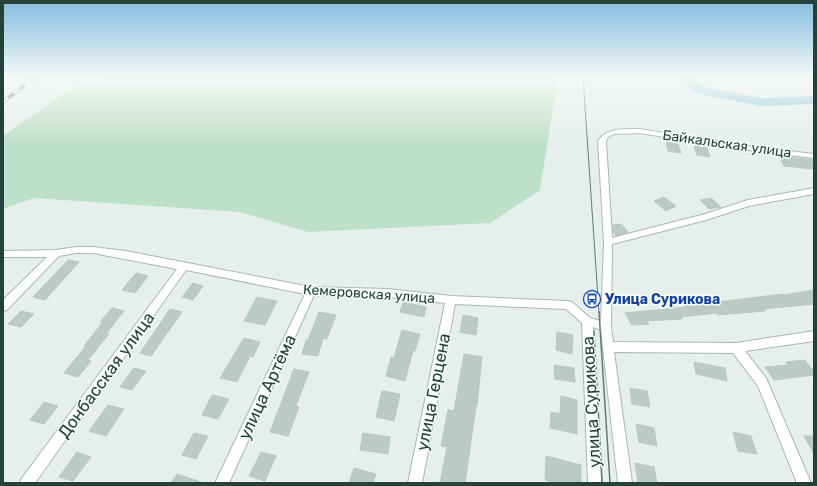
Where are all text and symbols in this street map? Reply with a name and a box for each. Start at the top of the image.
street label: Байкальская улица [662,127,792,161]
street label: Кемеровская улица [302,281,436,307]
bus stop icon: Улица Сурикова [582,289,602,309]
place label: Улица Сурикова [605,291,720,308]
street label: Донбасская улица [54,308,158,442]
street label: улица Артёма [234,331,300,443]
street label: улица Герцена [412,332,454,452]
street label: улица Сурикова [578,336,604,468]

